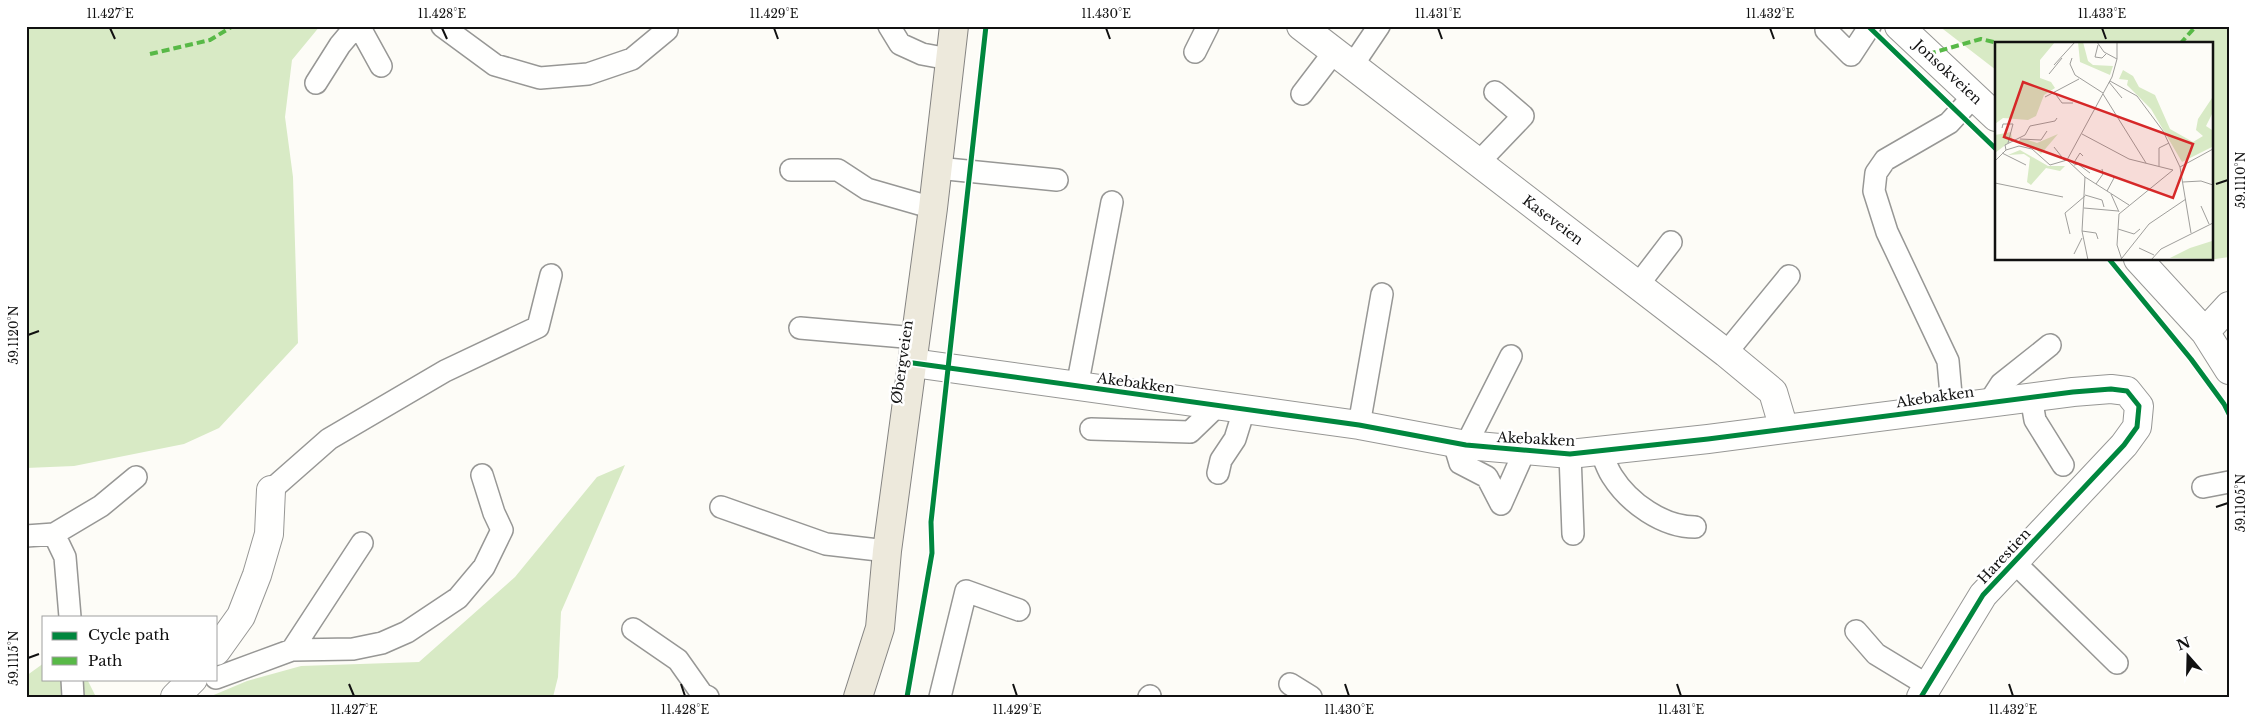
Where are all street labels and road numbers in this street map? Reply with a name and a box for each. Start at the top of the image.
street label: Jonsokveien [1909,34,1986,108]
street label: Kaseveien [1519,191,1587,249]
street label: Øbergveien [887,319,917,405]
street label: Akebakken [1095,369,1176,397]
street label: Akebakken [1894,383,1975,411]
street label: Akebakken [1495,428,1576,450]
street label: Harestien [1974,524,2034,587]

